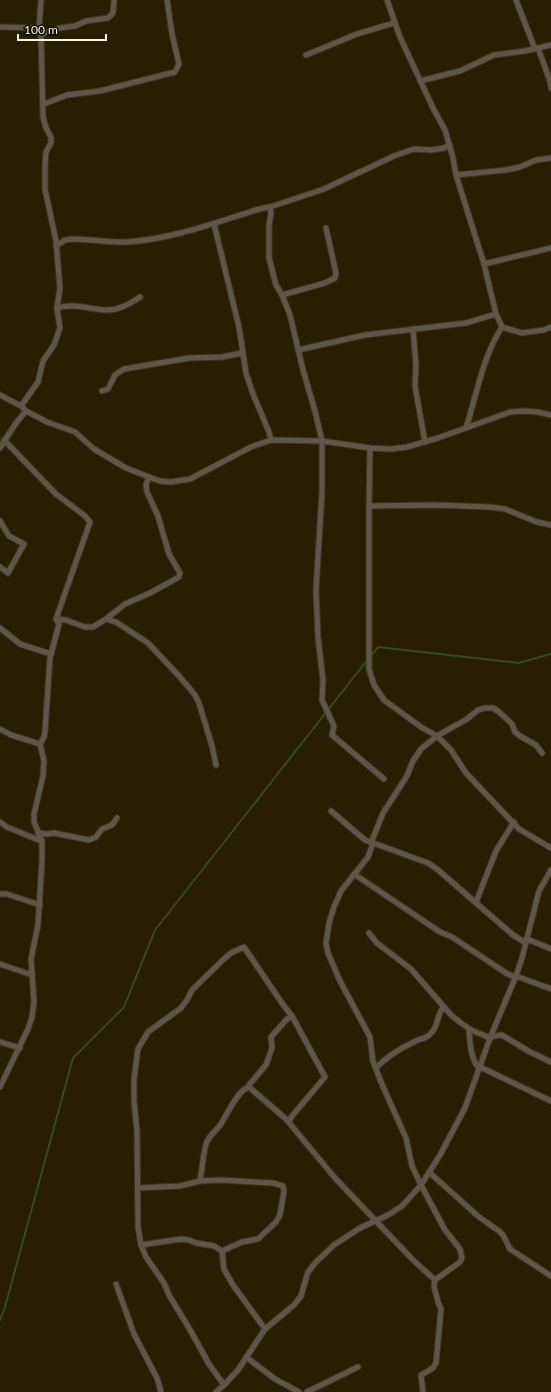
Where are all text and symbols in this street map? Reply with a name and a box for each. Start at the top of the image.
scale bar [18,16,106,42]
text: 100 m [24,22,58,37]

